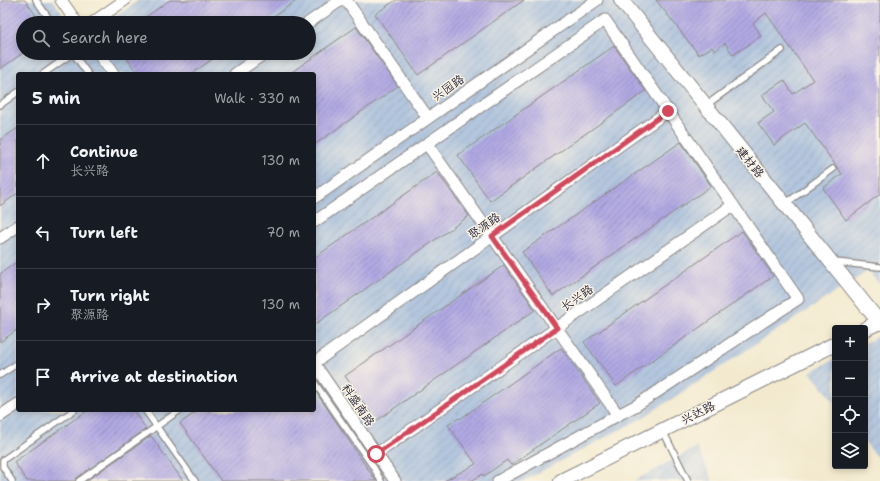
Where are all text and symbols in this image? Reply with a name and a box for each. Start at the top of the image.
search box [16,16,316,60]
icon: search [30,27,52,49]
text: Search here [62,28,148,48]
street label: 兴园路 [429,71,467,105]
text: 5 min [32,87,80,109]
text: Walk · 330 m [214,90,300,107]
route end [659,102,677,120]
text: Continue [70,142,138,162]
street label: 建材路 [732,143,768,181]
icon: ahead [32,150,54,172]
text: 130 m [262,152,300,169]
text: 长兴路 [70,162,109,179]
street label: 聚源路 [465,209,503,243]
icon: left [32,222,54,244]
text: Turn left [70,223,138,243]
text: 70 m [266,224,300,241]
street label: 长兴路 [558,281,596,315]
text: Turn right [70,286,150,306]
icon: right [32,294,54,316]
text: 130 m [262,296,300,313]
text: 聚源路 [70,306,109,323]
map controls [832,325,868,469]
button: + [832,325,868,361]
button: − [832,361,868,397]
icon: arrive [32,366,54,388]
text: Arrive at destination [70,367,238,387]
street label: 科盛南路 [338,381,378,429]
button: locate [832,397,868,433]
street label: 兴达路 [678,398,718,428]
button: layers [832,433,868,469]
route start [367,445,385,463]

